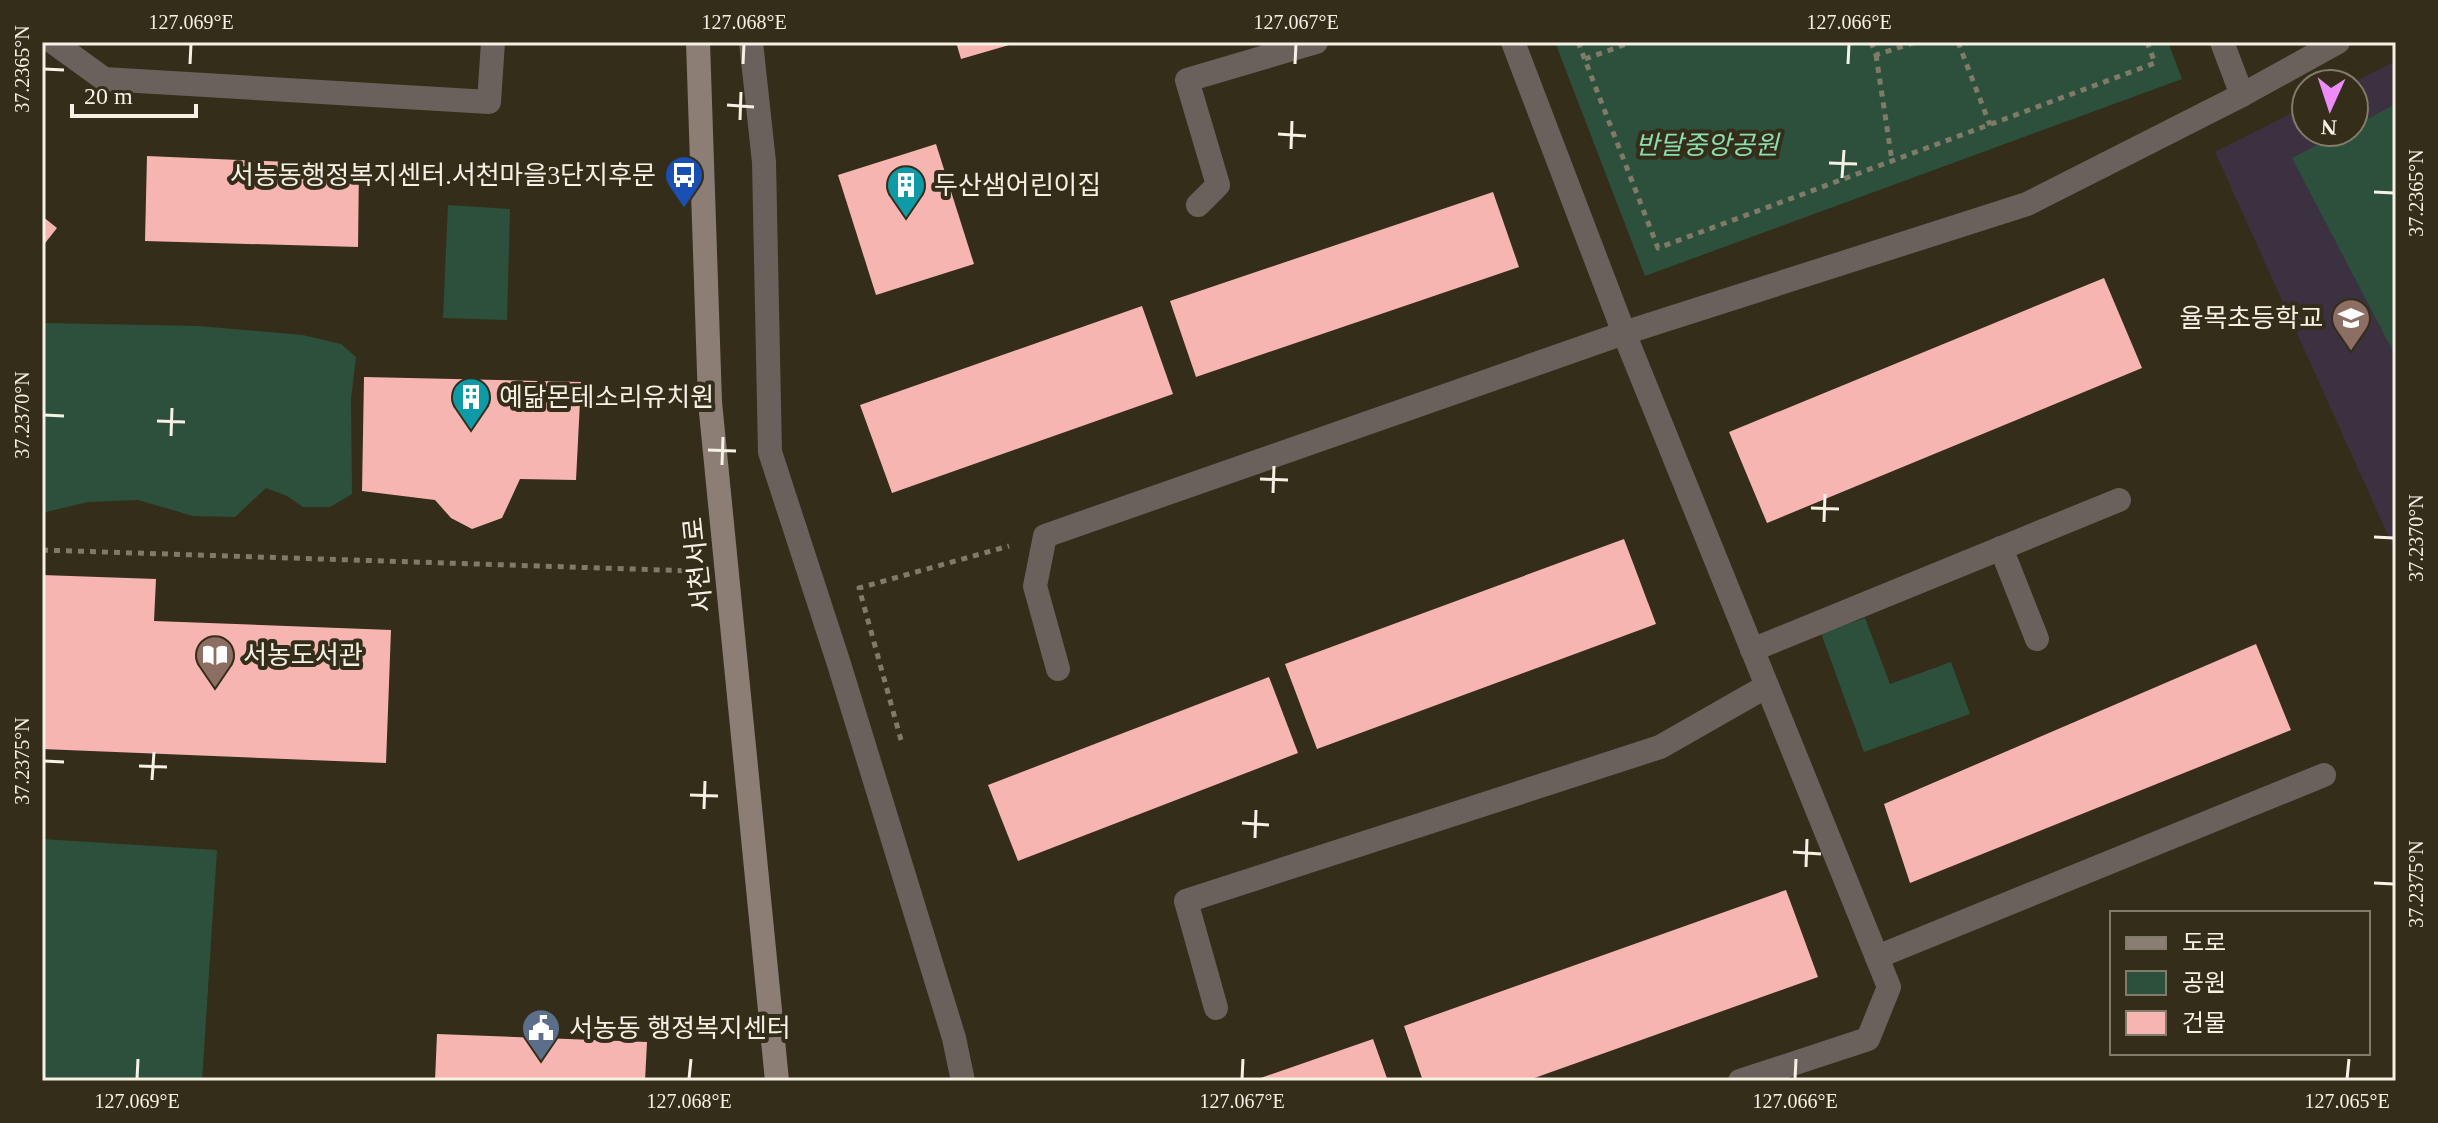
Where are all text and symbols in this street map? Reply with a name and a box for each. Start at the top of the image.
text: 127.069°E [148,11,234,33]
text: 127.068°E [701,11,787,33]
text: 127.067°E [1253,11,1339,33]
text: 127.066°E [1806,11,1892,33]
text: 37.2365°N [11,25,33,113]
scale bar [72,68,196,118]
north arrow [2290,68,2370,148]
text: 20 m [84,83,133,109]
text: N [2320,115,2338,140]
park label: 반달중앙공원 [1635,131,1781,160]
text: 37.2365°N [2405,149,2427,237]
bus stop icon: 서농동행정복지센터.서천마을3단지후문 [663,154,705,209]
place label: 서농동행정복지센터.서천마을3단지후문 [230,161,656,190]
building icon: 두산샘어린이집 [885,164,927,219]
place label: 두산샘어린이집 [934,171,1101,200]
school or university icon: 율목초등학교 [2330,297,2372,352]
place label: 율목초등학교 [2179,304,2323,333]
text: 37.2370°N [11,371,33,459]
building icon: 예닮몬테소리유치원 [450,376,492,431]
place label: 예닮몬테소리유치원 [499,383,714,412]
text: 37.2370°N [2405,494,2427,582]
street label: 서천서로 [679,516,717,614]
library icon: 서농도서관 [194,634,236,689]
place label: 서농도서관 [243,641,363,670]
text: 37.2375°N [11,717,33,805]
text: 37.2375°N [2405,840,2427,928]
legend [2110,911,2370,1055]
text: 도로 [2182,930,2226,956]
text: 공원 [2182,970,2226,996]
public building icon: 서농동 행정복지센터 [520,1007,562,1062]
text: 건물 [2182,1010,2226,1036]
place label: 서농동 행정복지센터 [569,1014,791,1043]
text: 127.069°E [94,1090,180,1112]
text: 127.068°E [646,1090,732,1112]
text: 127.067°E [1199,1090,1285,1112]
text: 127.066°E [1752,1090,1838,1112]
text: 127.065°E [2304,1090,2390,1112]

